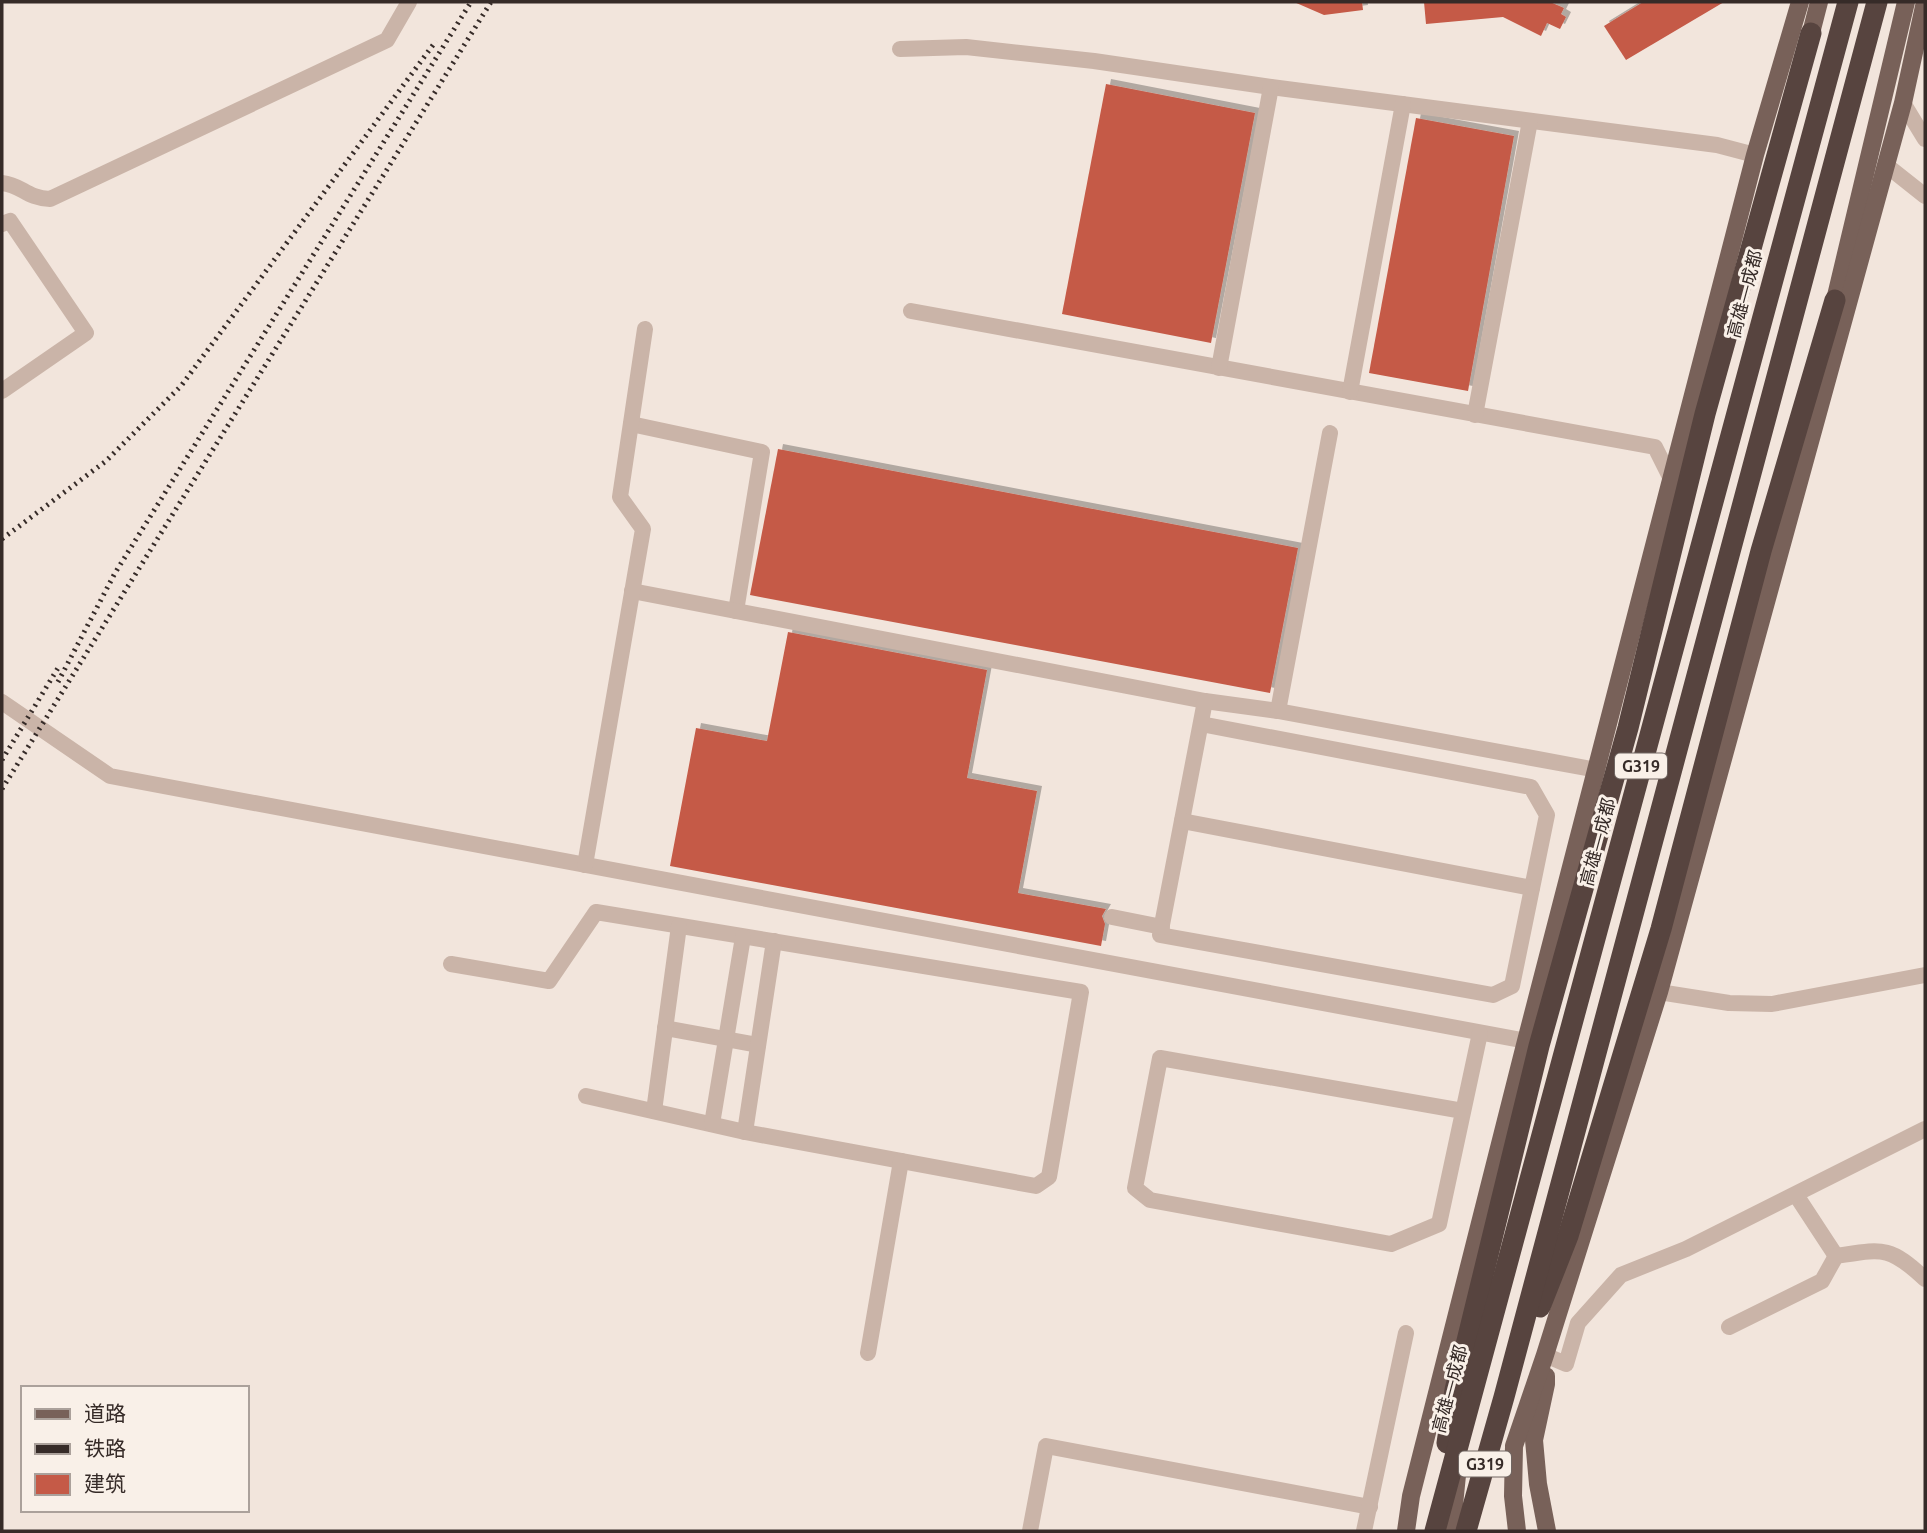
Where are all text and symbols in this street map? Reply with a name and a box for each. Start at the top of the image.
street label: 高雄—成都 [1723,248,1765,340]
road number: G319 [1615,754,1667,778]
street label: 高雄—成都 [1576,796,1618,888]
street label: 高雄—成都 [1428,1343,1470,1435]
legend [21,1386,248,1512]
text: 道路 [84,1401,126,1425]
text: 铁路 [84,1436,126,1460]
road number: G319 [1459,1452,1511,1476]
text: 建筑 [84,1471,126,1495]

